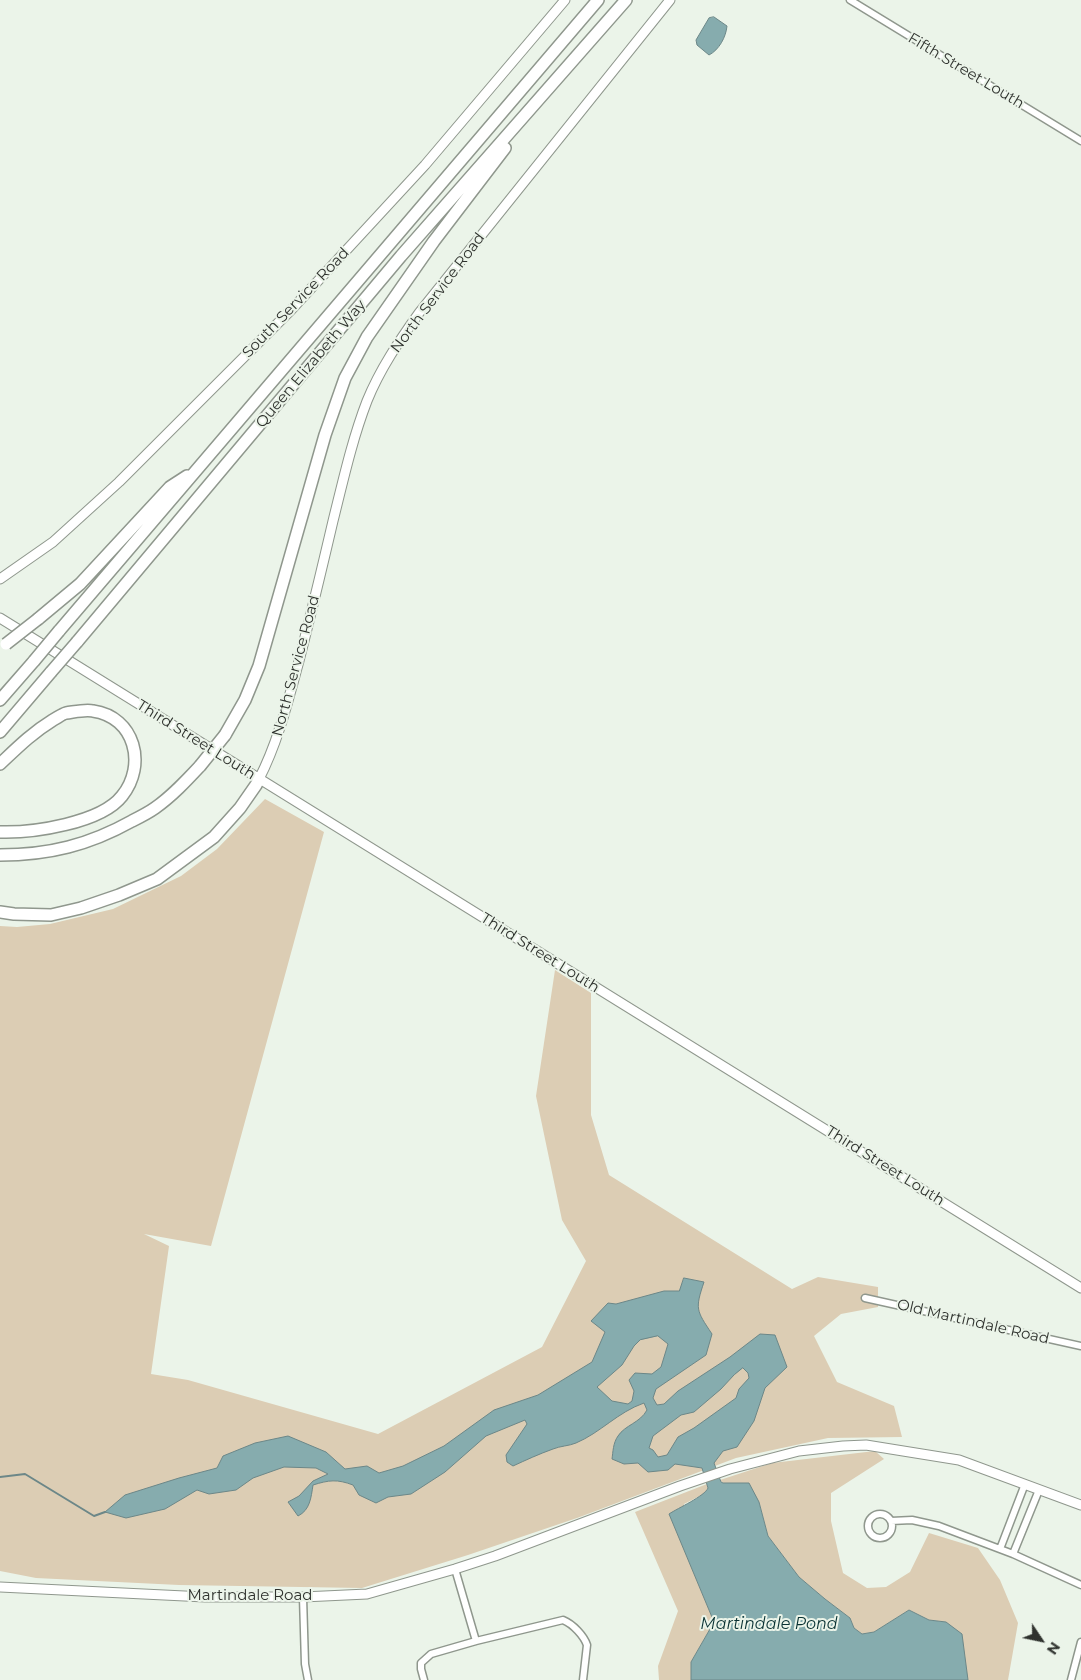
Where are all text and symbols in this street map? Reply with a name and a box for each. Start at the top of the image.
street label: Fifth Street Louth [905,29,1027,113]
street label: North Service Road [387,230,489,356]
street label: South Service Road [239,244,353,362]
street label: Queen Elizabeth Way [252,296,370,432]
street label: North Service Road [269,594,323,738]
street label: Third Street Louth [133,696,259,784]
street label: Third Street Louth [477,909,603,997]
street label: Third Street Louth [822,1122,948,1210]
street label: Old Martindale Road [895,1296,1051,1348]
street label: Martindale Road [188,1587,312,1605]
water label: Martindale Pond [700,1614,838,1634]
north arrow [1016,1615,1066,1665]
text: N [1043,1639,1064,1658]

